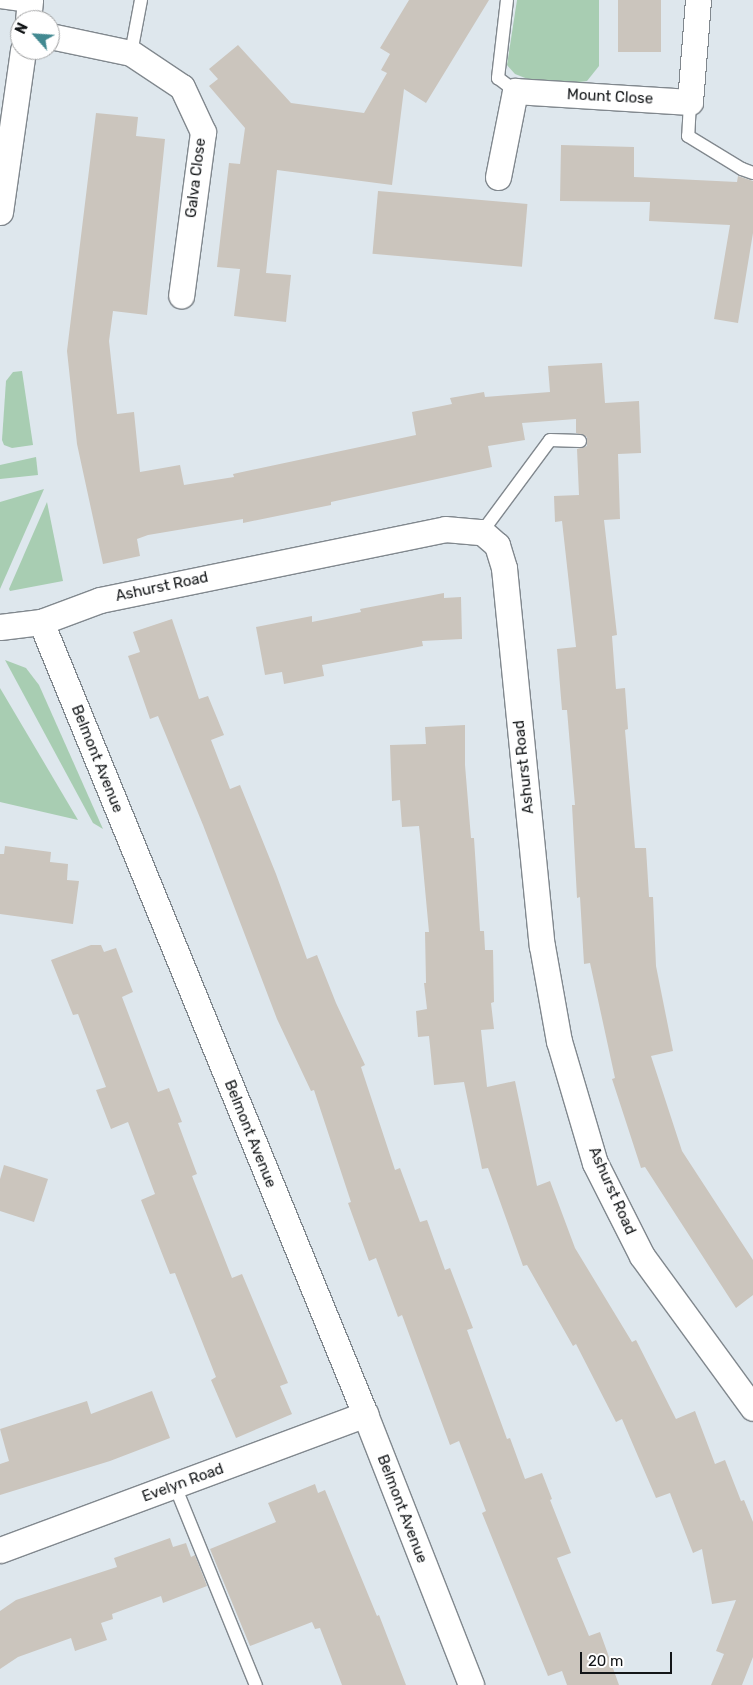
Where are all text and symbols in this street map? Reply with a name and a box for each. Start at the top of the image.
north arrow [10,10,60,60]
text: N [12,20,32,37]
street label: Mount Close [566,86,654,108]
street label: Galva Close [182,137,210,219]
street label: Ashurst Road [114,568,210,606]
street label: Belmont Avenue [67,702,127,816]
street label: Ashurst Road [510,719,538,815]
street label: Belmont Avenue [220,1077,280,1191]
street label: Ashurst Road [585,1144,639,1238]
street label: Belmont Avenue [373,1452,431,1566]
street label: Evelyn Road [140,1460,226,1506]
scale bar [583,1642,676,1674]
text: 20 m [588,1652,623,1670]

